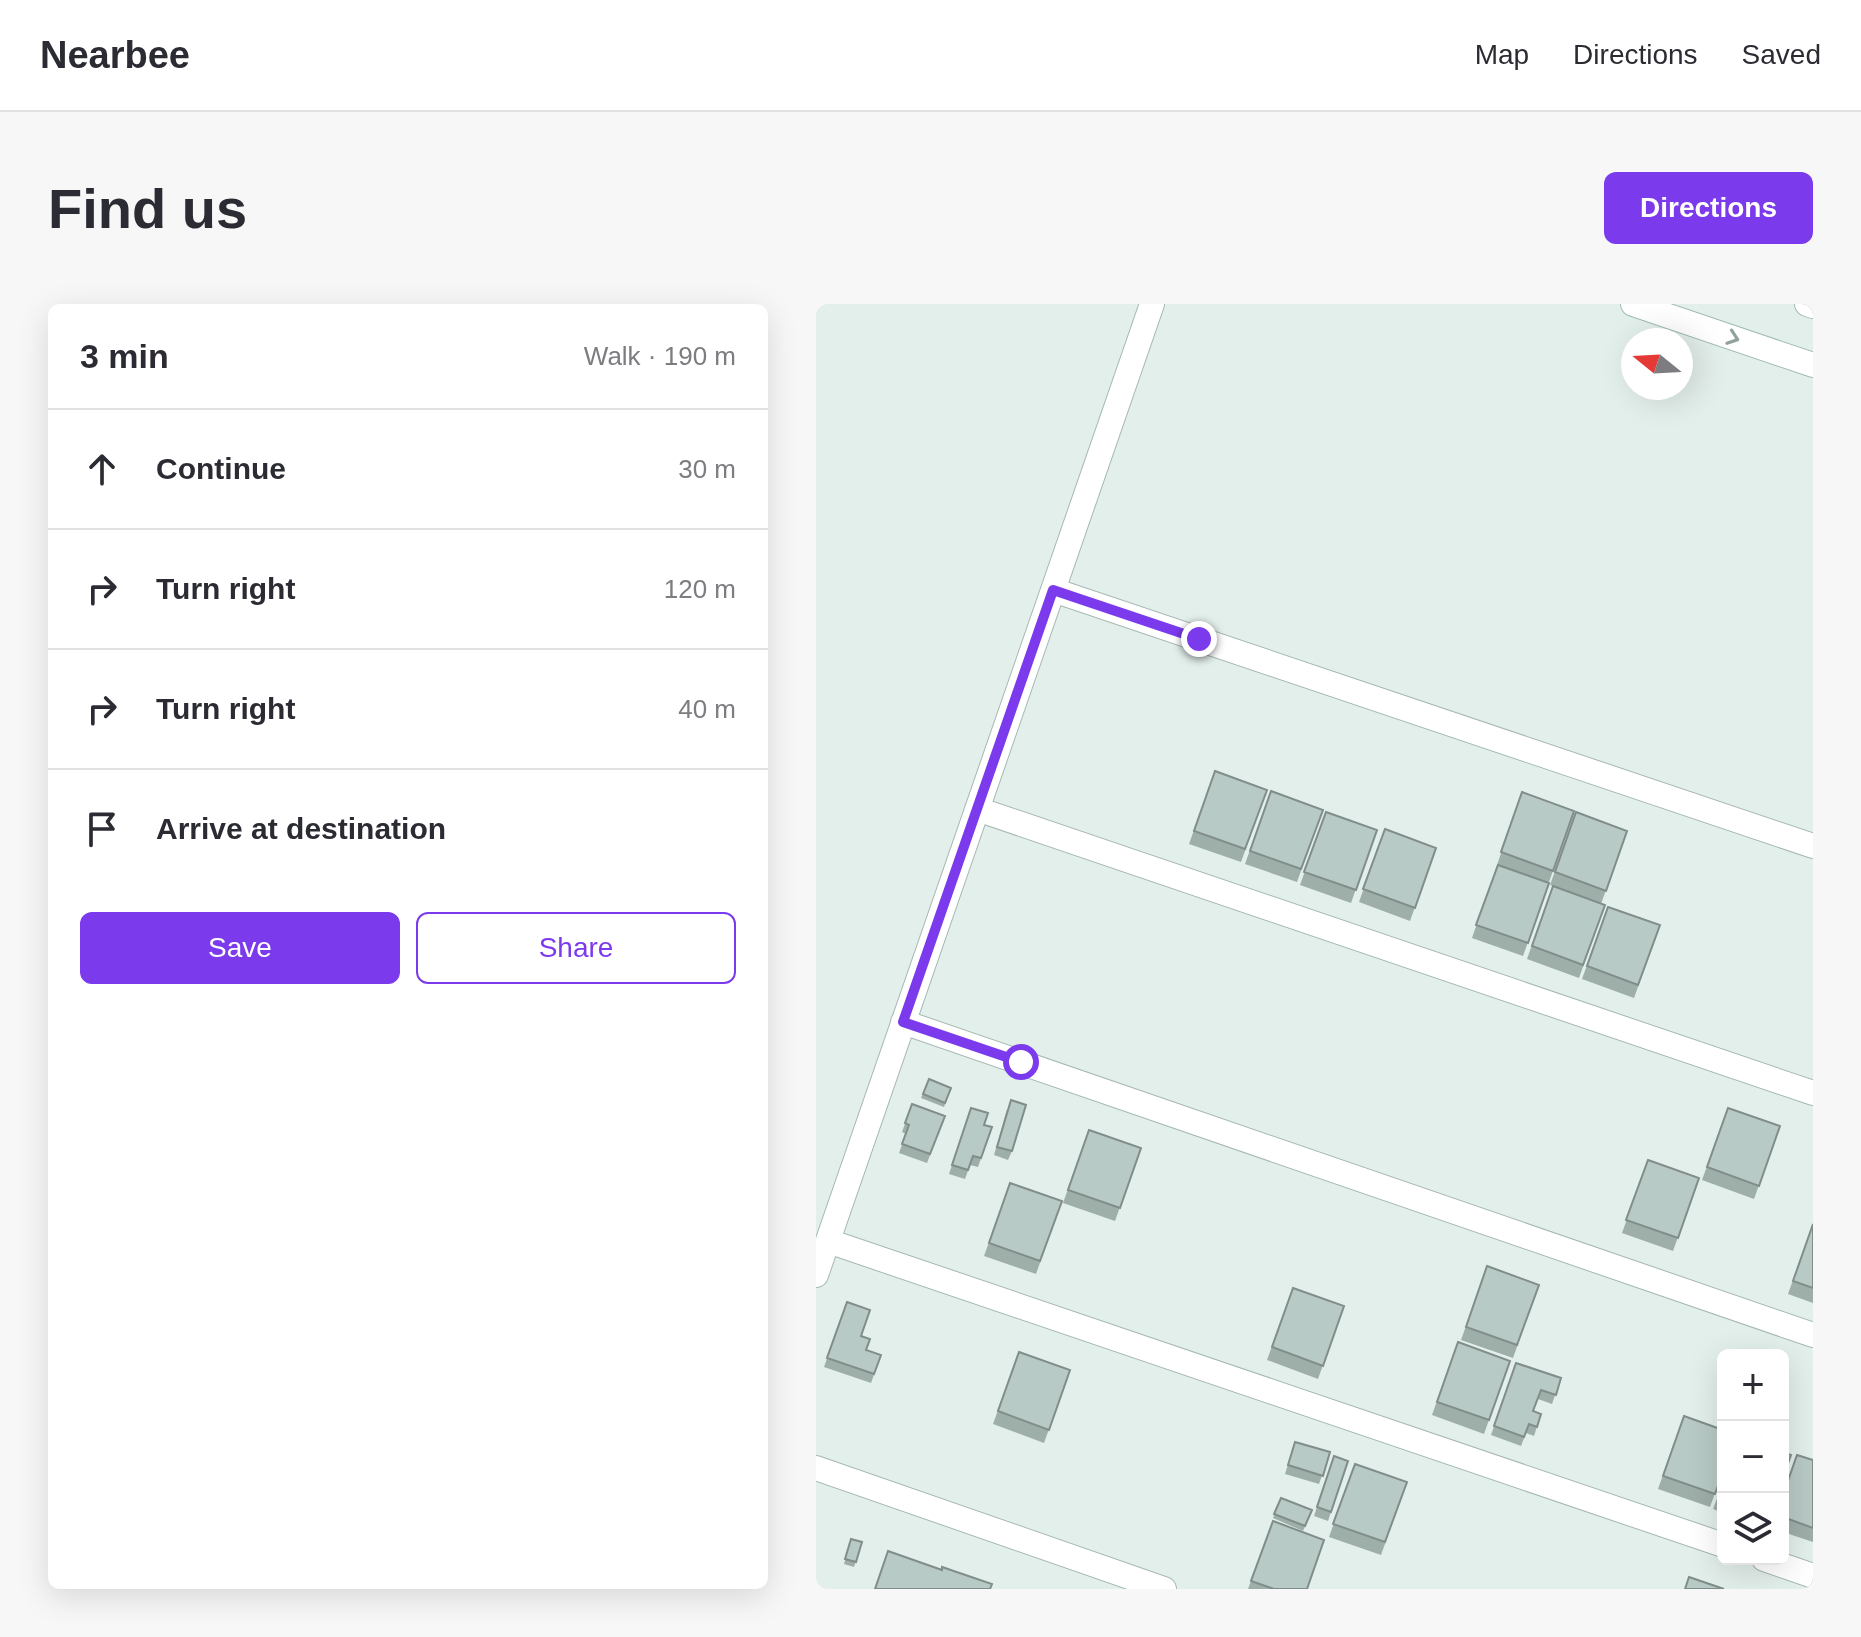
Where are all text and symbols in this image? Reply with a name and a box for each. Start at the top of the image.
text: Nearbee [40,34,190,76]
text: Map [1475,39,1529,70]
text: Directions [1573,39,1698,70]
text: Saved [1742,39,1821,70]
button: Directions [1604,172,1813,244]
text: Find us [48,177,247,240]
north arrow [1621,328,1693,400]
one-way arrow [1725,329,1739,345]
text: 3 min [80,337,169,375]
text: Walk · 190 m [584,341,736,371]
icon: ahead [80,447,124,491]
text: Continue [156,452,286,485]
text: 30 m [678,454,736,484]
icon: right [80,567,124,611]
text: Turn right [156,572,295,605]
text: 120 m [664,574,736,604]
route end [1181,621,1217,657]
icon: right [80,687,124,731]
text: Turn right [156,692,295,725]
text: 40 m [678,694,736,724]
icon: arrive [80,807,124,851]
text: Arrive at destination [156,812,446,845]
button: Save [80,912,400,984]
button: Share [416,912,736,984]
route start [1003,1044,1039,1080]
map controls [1717,1349,1789,1565]
button: + [1717,1349,1789,1421]
button: − [1717,1421,1789,1493]
button: layers [1717,1493,1789,1565]

